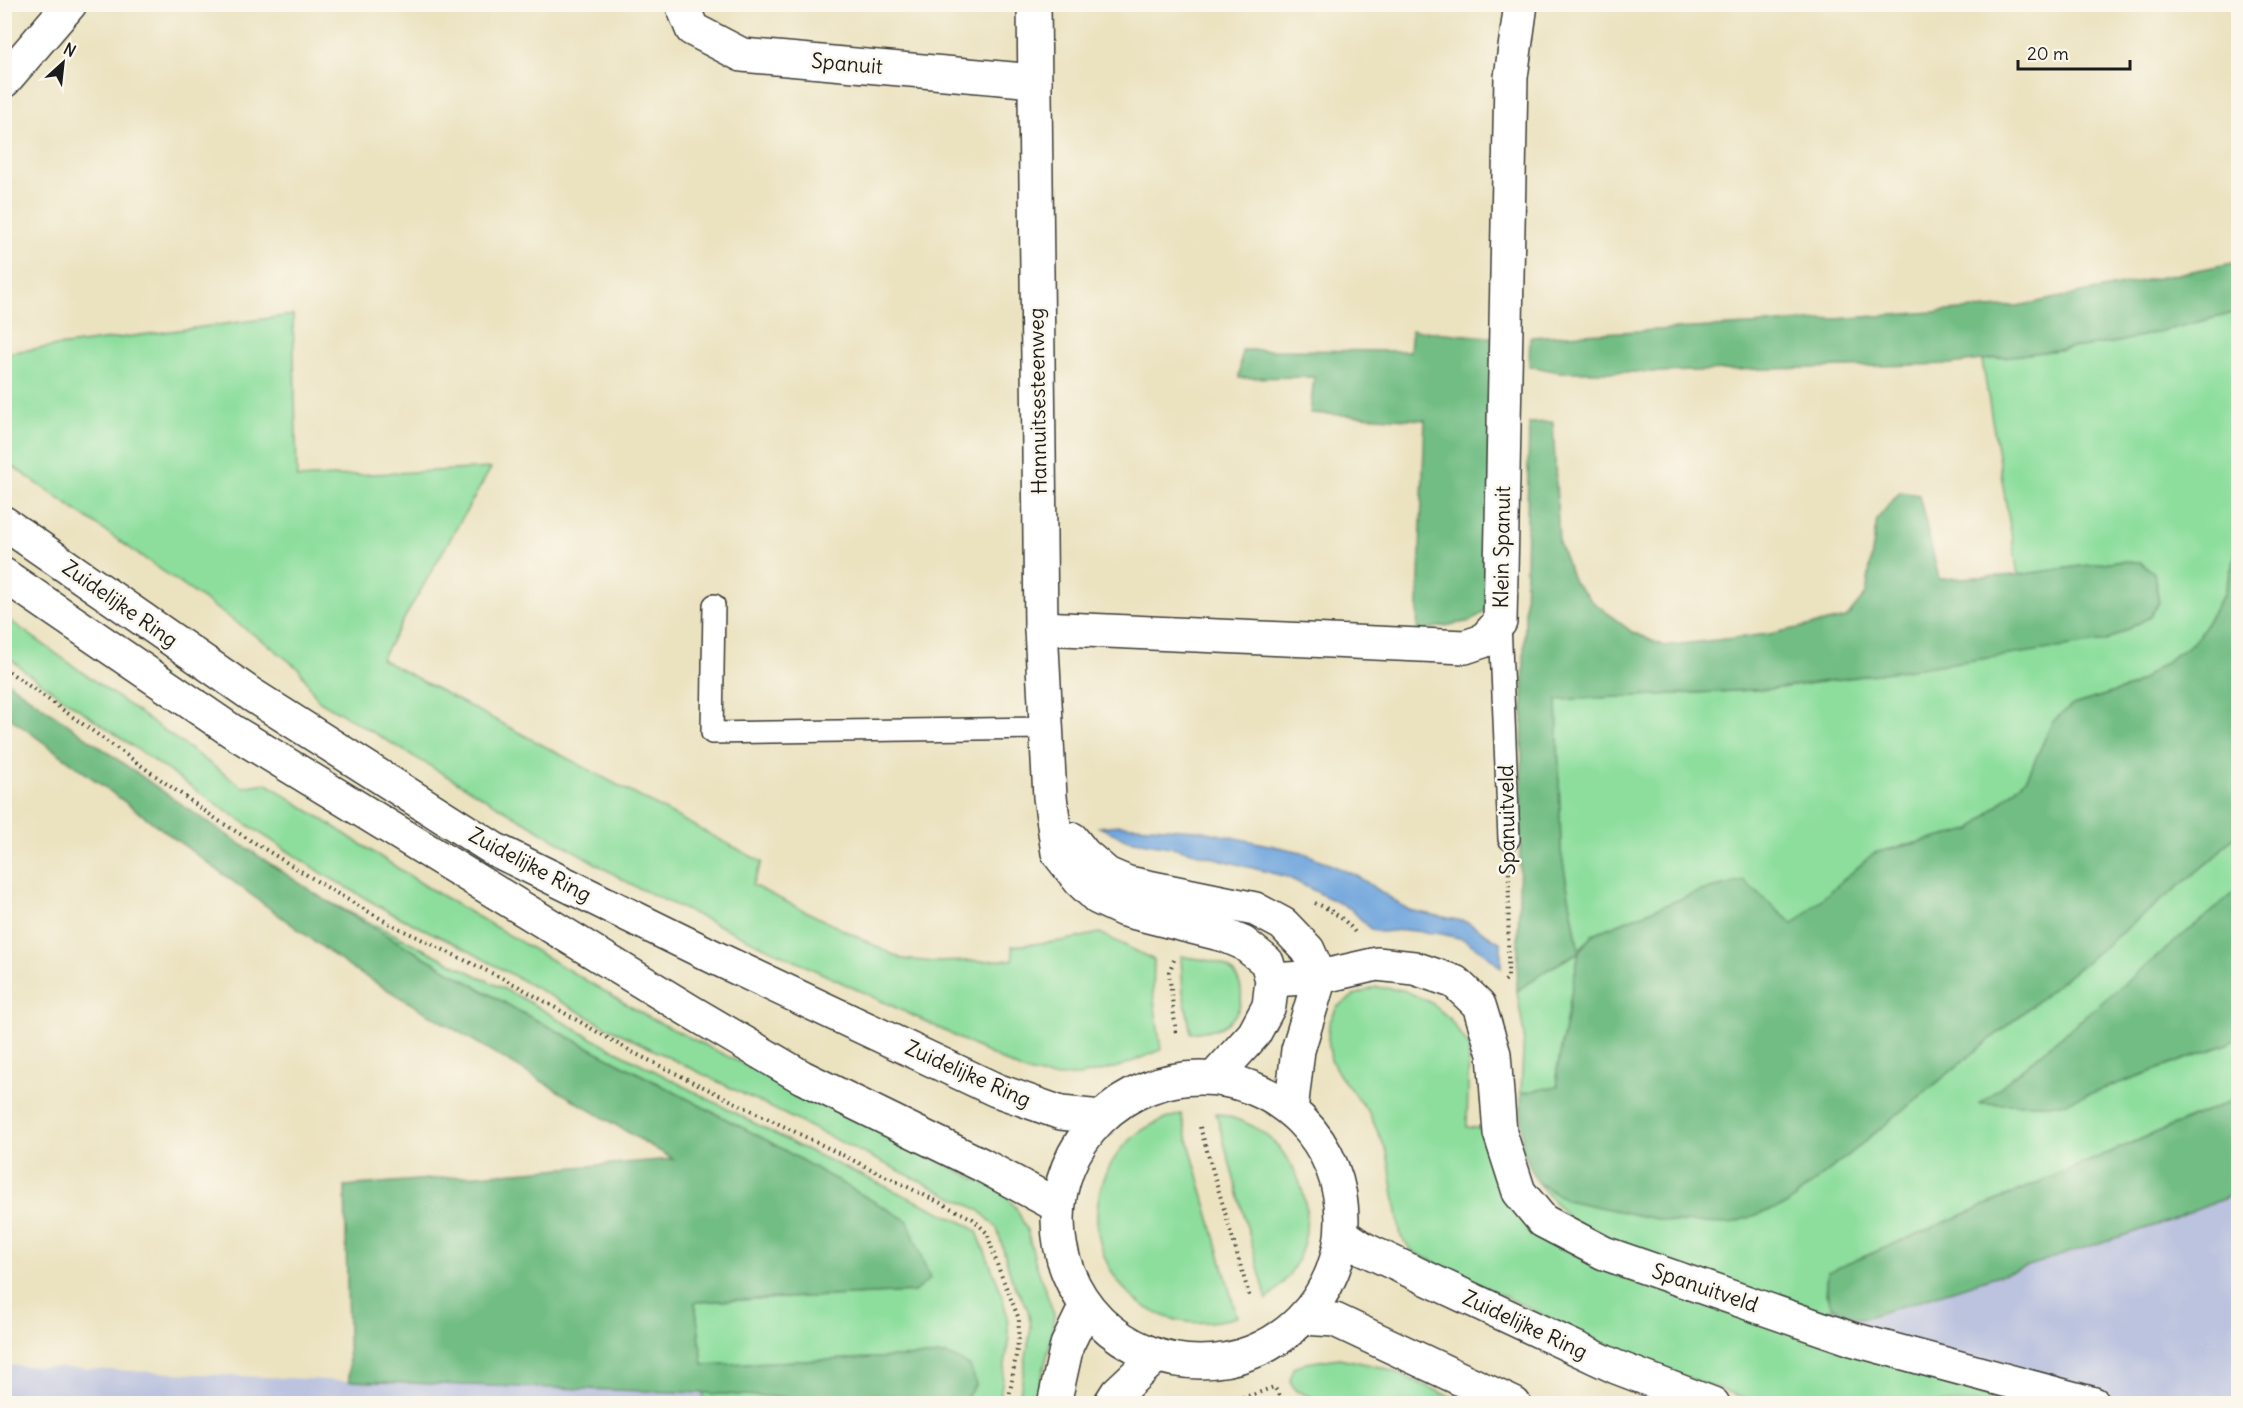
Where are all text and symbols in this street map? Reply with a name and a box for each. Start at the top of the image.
north arrow [33,33,93,93]
scale bar [2018,33,2130,71]
text: N [60,38,79,61]
text: 20 m [2027,42,2069,65]
street label: Spanuit [810,47,884,80]
street label: Hannuitsesteenweg [1022,307,1053,495]
street label: Klein Spanuit [1487,485,1516,609]
street label: Zuidelijke Ring [57,554,183,653]
street label: Spanuitveld [1492,765,1521,875]
street label: Zuidelijke Ring [464,821,596,908]
street label: Zuidelijke Ring [901,1034,1035,1113]
street label: Spanuitveld [1649,1257,1762,1318]
street label: Zuidelijke Ring [1458,1284,1592,1365]

